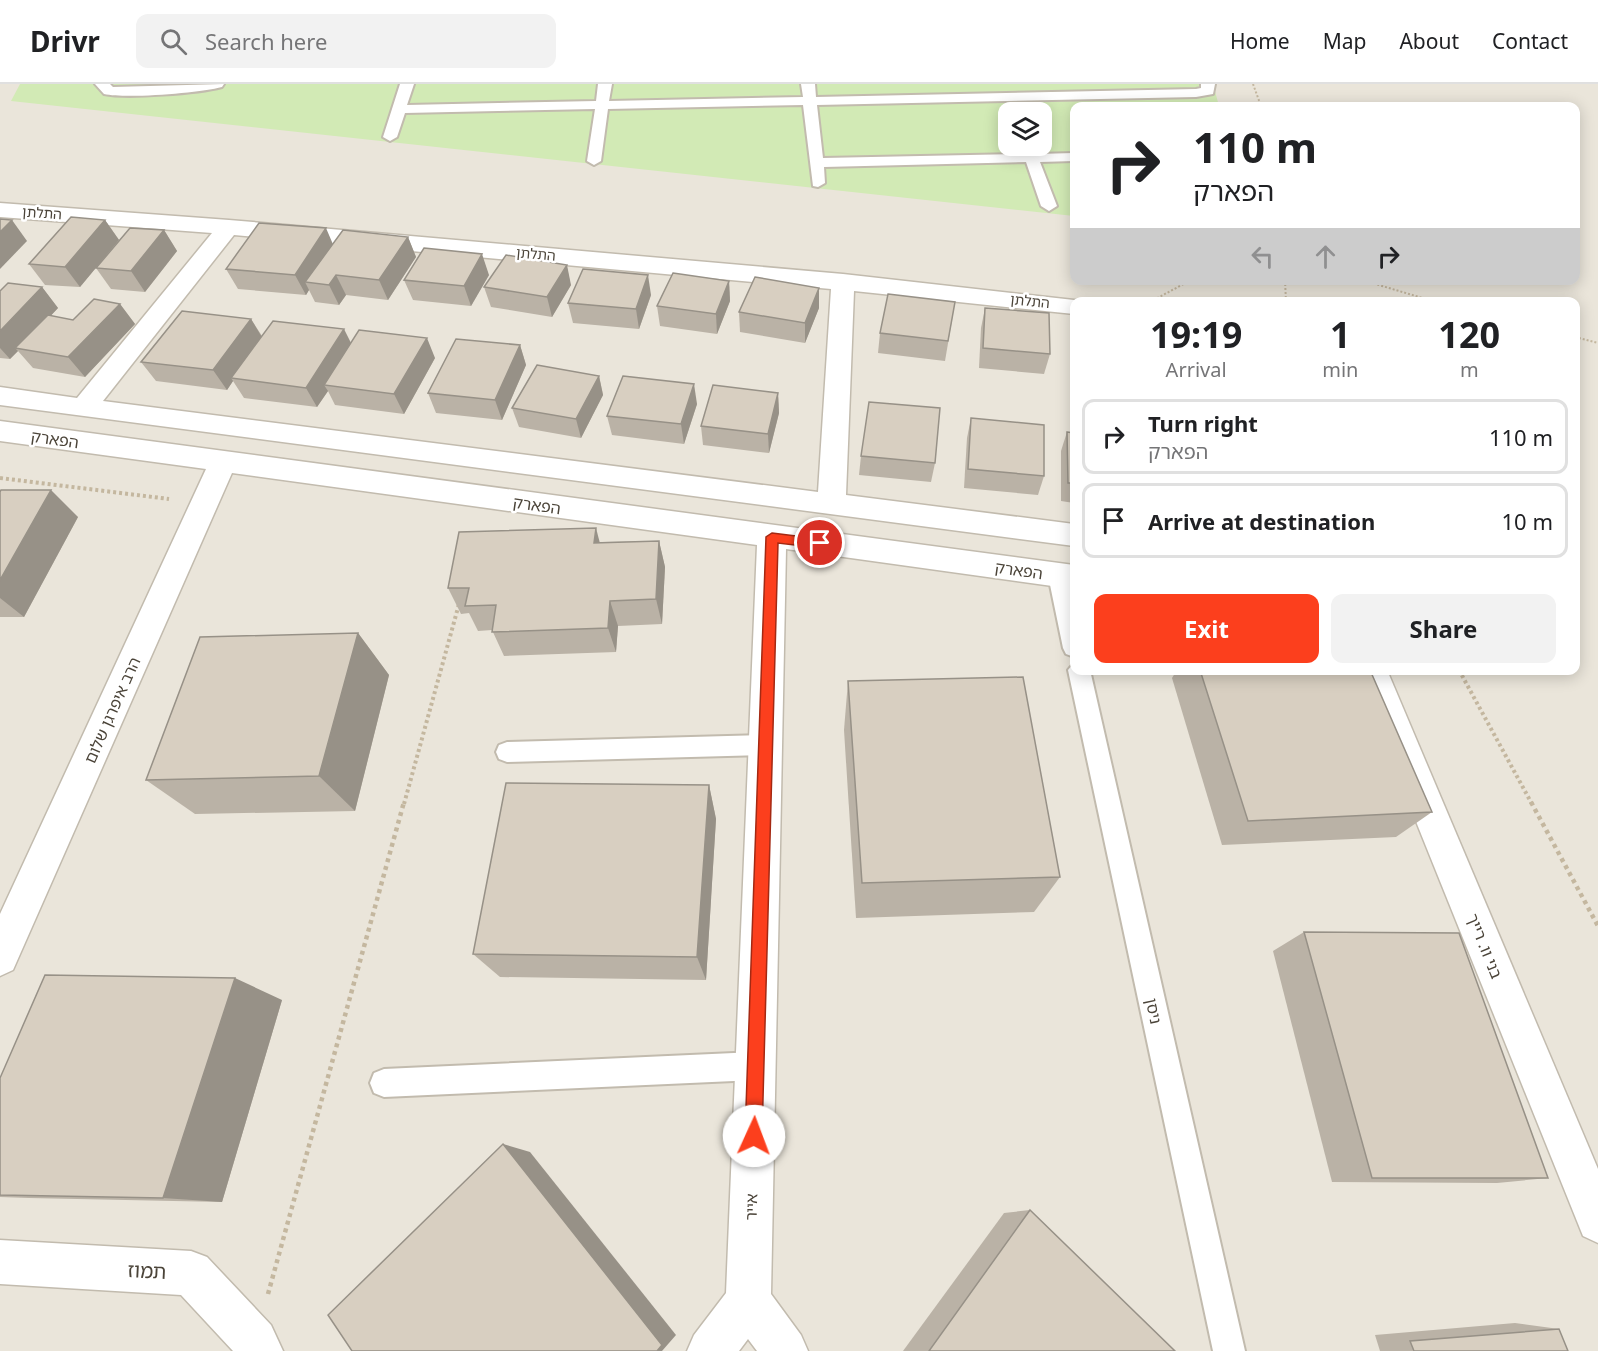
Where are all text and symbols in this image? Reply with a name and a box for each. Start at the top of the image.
search box [136,14,556,68]
text: Drivr [30,22,100,60]
icon: search [157,25,190,58]
text: Search here [205,26,327,56]
text: Home [1230,27,1290,55]
text: Map [1323,27,1366,55]
text: About [1399,27,1459,55]
text: Contact [1492,27,1568,55]
map controls [998,102,1052,156]
button: layers [998,102,1052,156]
text: 110 m [1193,118,1317,175]
icon: right [1094,126,1172,204]
text: הפארק [1193,172,1274,209]
street label: התלתן [22,202,63,223]
icon: left [1246,240,1279,273]
icon: ahead [1309,240,1342,273]
icon: right [1372,240,1405,273]
street label: התלתן [515,242,557,265]
street label: התלתן [1009,289,1051,312]
text: 19:19 [1150,310,1242,359]
text: 1 [1330,310,1351,359]
text: 120 [1438,310,1500,359]
text: Arrival [1166,356,1227,383]
text: min [1322,356,1358,383]
text: m [1460,356,1479,383]
text: Turn right [1148,408,1258,438]
icon: right [1097,420,1130,453]
text: 110 m [1489,422,1553,452]
street label: הפארק [30,425,80,453]
text: הפארק [1148,438,1208,465]
street label: הפארק [512,491,562,519]
icon: arrive [1097,504,1130,537]
text: Arrive at destination [1148,506,1375,536]
text: 10 m [1502,506,1553,536]
pin [794,517,845,568]
icon: arrive [803,526,836,559]
street label: הפארק [994,556,1044,584]
button: Exit [1094,594,1319,663]
button: Share [1331,594,1556,663]
street label: הרב איפרגן שלום [79,653,145,767]
street label: בני וו. רייך [1462,910,1508,982]
street label: ניסן [1141,996,1167,1026]
position arrow [722,1104,786,1168]
street label: אייר [740,1193,762,1221]
street label: תמוז [127,1256,167,1285]

